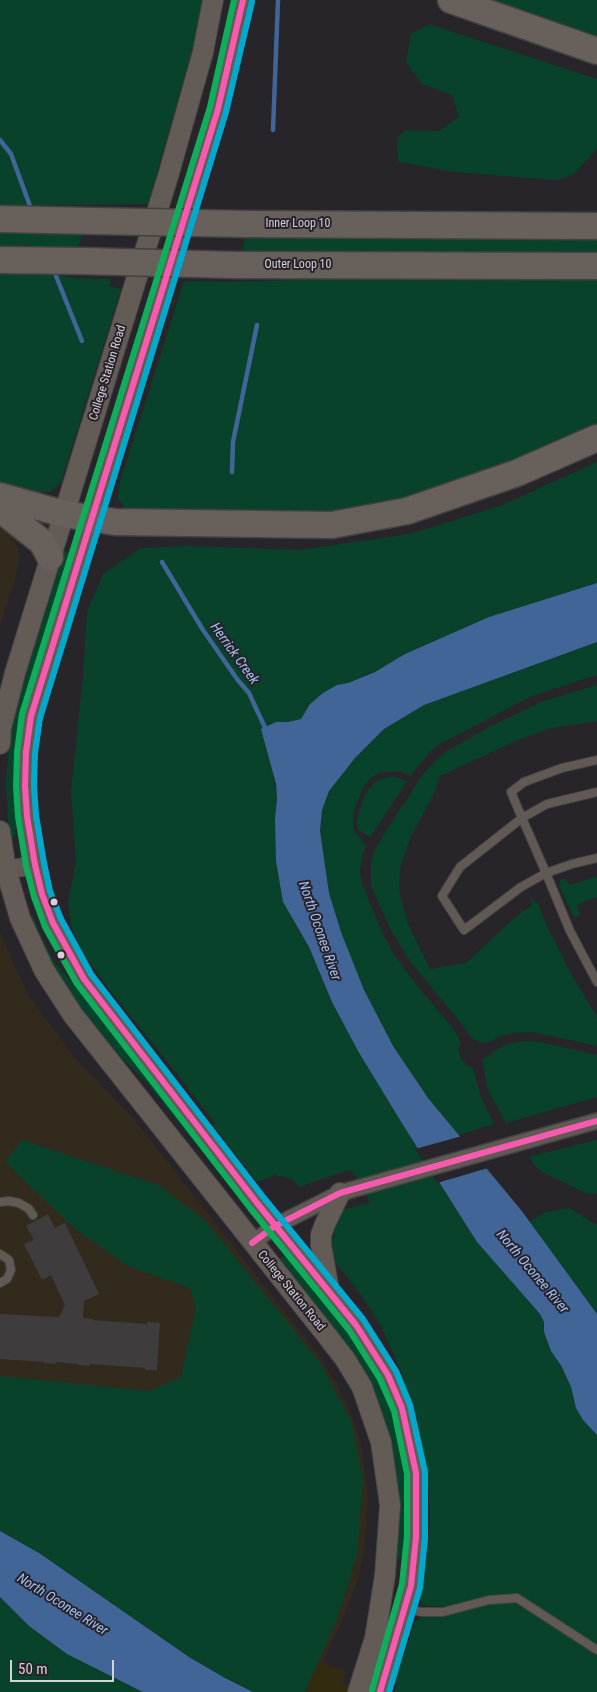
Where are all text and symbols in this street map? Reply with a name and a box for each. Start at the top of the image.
street label: Inner Loop 10 [266,217,330,231]
street label: Outer Loop 10 [265,258,331,272]
street label: College Station Road [87,324,129,422]
water label: Herrick Creek [206,620,262,688]
water label: North Oconee River [294,879,344,983]
unlabelled marker [49,897,59,907]
unlabelled marker [56,950,66,960]
water label: North Oconee River [492,1227,572,1317]
street label: College Station Road [254,1248,328,1334]
water label: North Oconee River [14,1570,110,1640]
scale bar [12,1650,116,1682]
text: 50 m [18,1660,48,1678]

